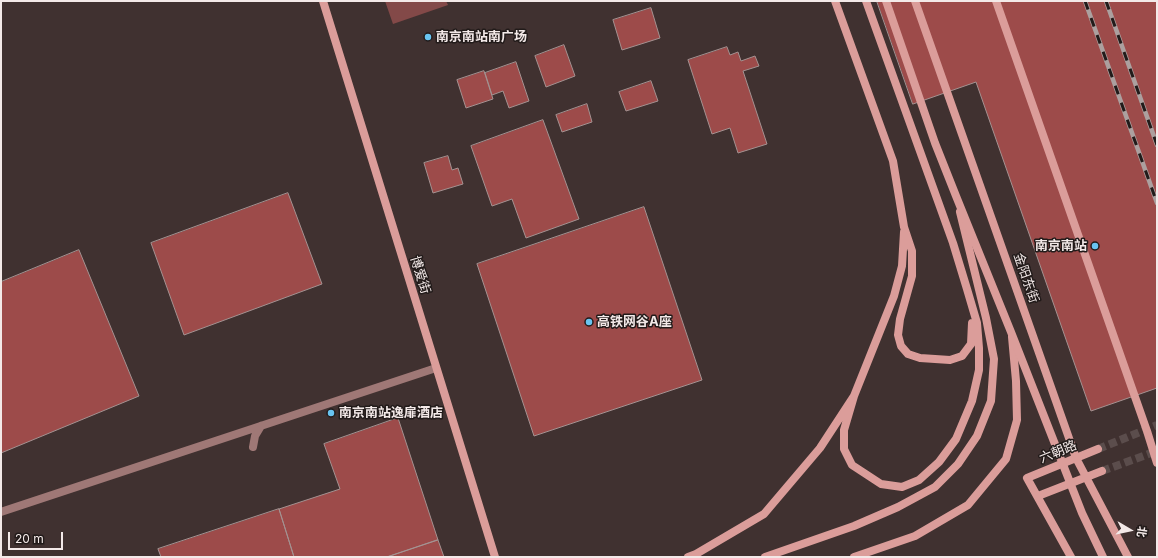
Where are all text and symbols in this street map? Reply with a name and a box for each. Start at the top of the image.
place label: 南京南站南广场 [436,29,527,45]
marker: 南京南站南广场 [423,32,433,42]
place label: 南京南站 [1035,238,1087,254]
marker: 南京南站 [1090,241,1100,251]
street label: 金阳东街 [1010,251,1042,305]
street label: 博爱街 [407,254,433,296]
place label: 高铁网谷A座 [597,314,672,330]
marker: 高铁网谷A座 [584,317,594,327]
place label: 南京南站逸扉酒店 [339,405,443,421]
marker: 南京南站逸扉酒店 [326,408,336,418]
street label: 六朝路 [1037,437,1079,467]
north arrow [1110,510,1150,550]
scale bar [10,524,65,550]
text: 北 [1134,525,1150,538]
text: 20 m [15,531,44,546]

